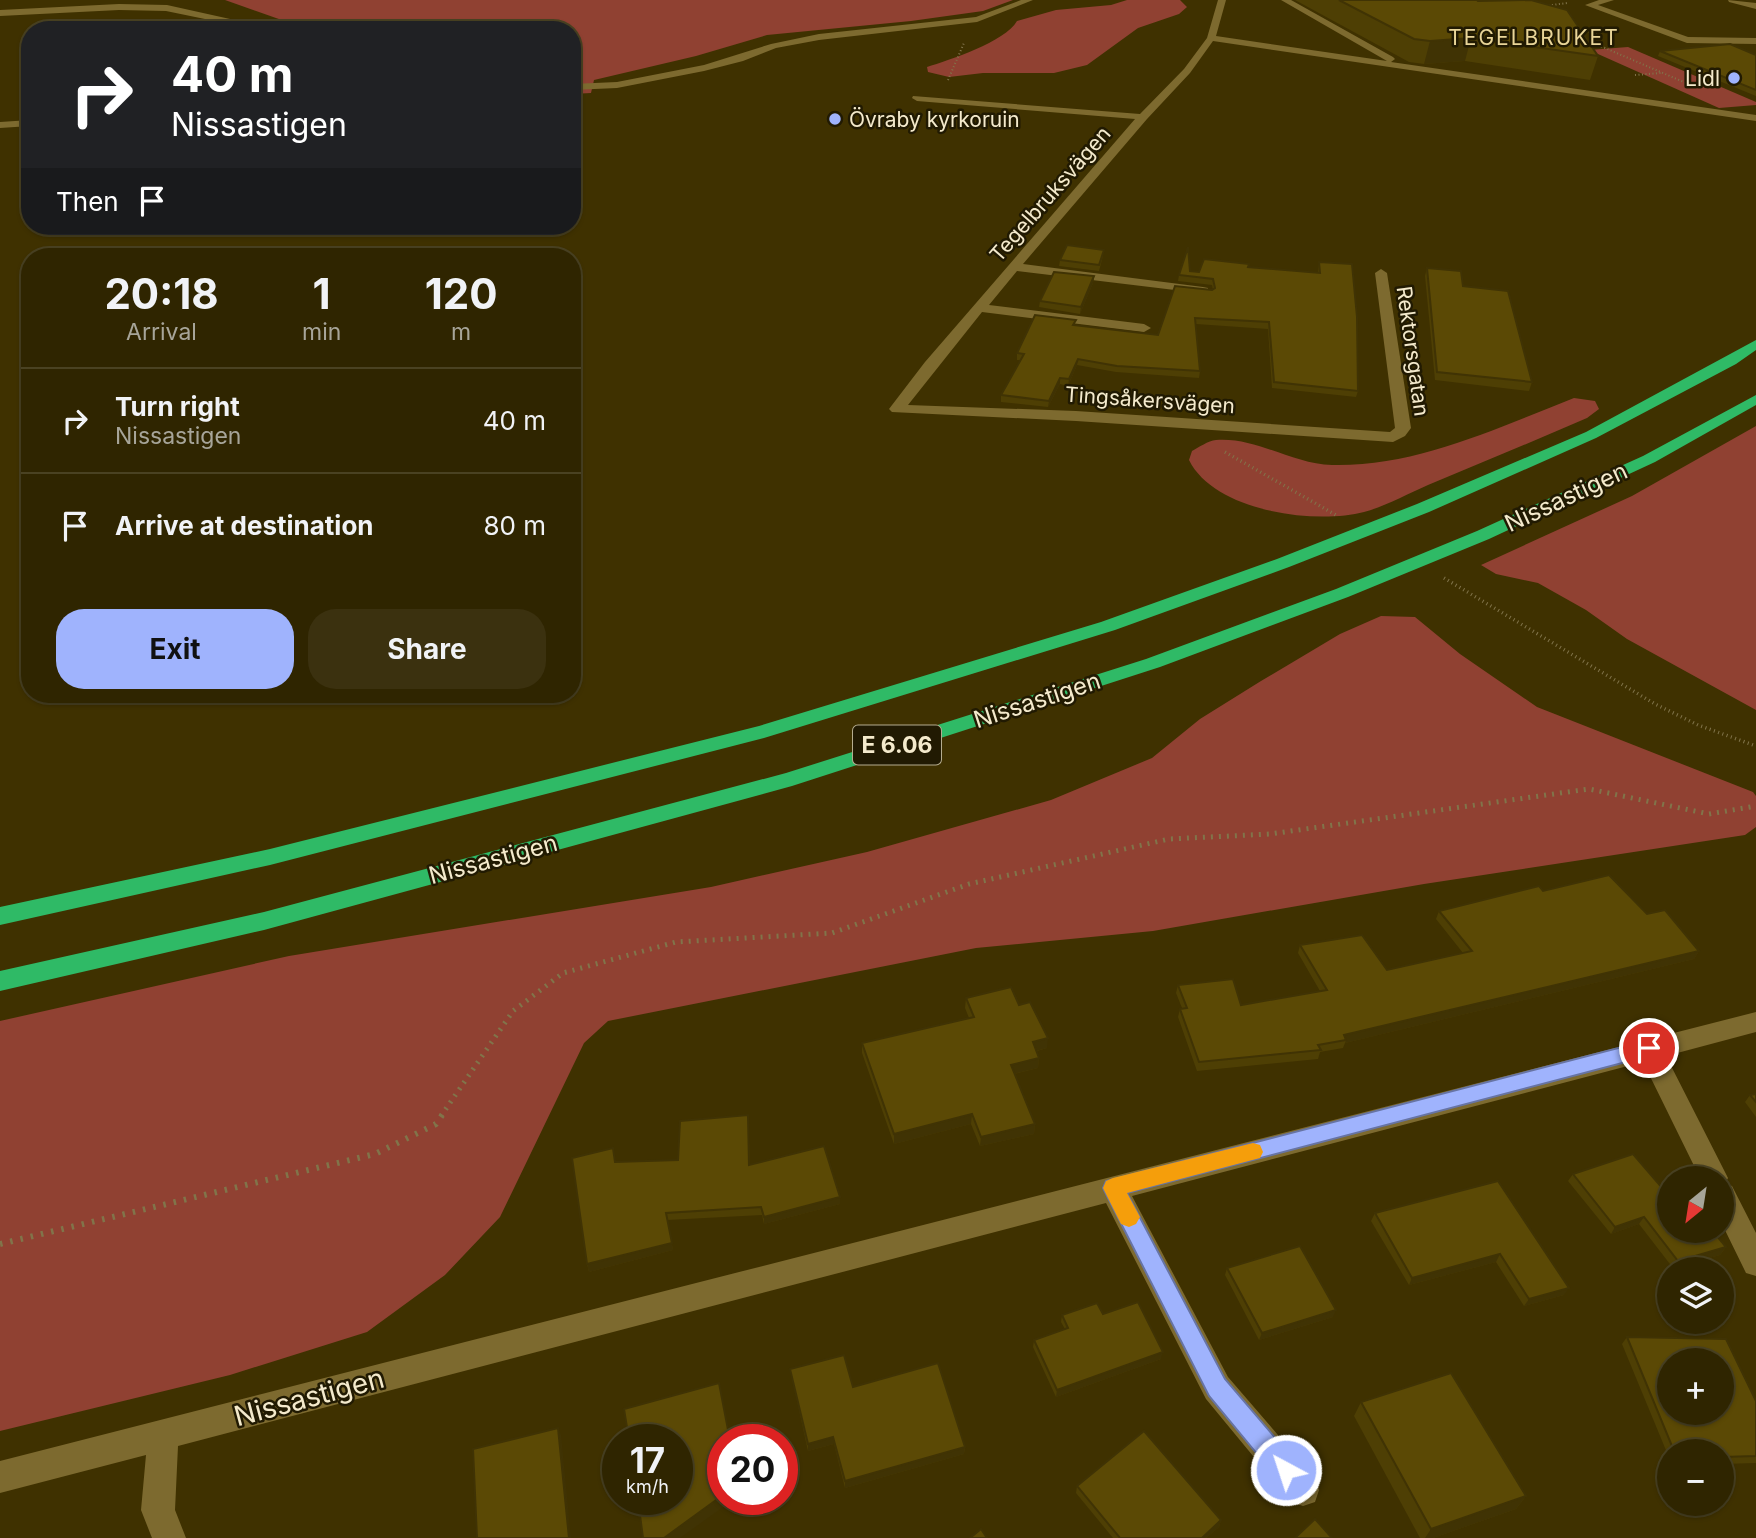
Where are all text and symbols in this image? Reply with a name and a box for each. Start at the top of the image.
district label: TEGELBRUKET [1448,25,1620,50]
text: 40 m [171,45,294,104]
icon: right [56,49,147,140]
place label: Lidl [1685,66,1720,91]
marker: Lidl [1726,70,1742,86]
text: Nissastigen [171,105,347,144]
place label: Övraby kyrkoruin [849,107,1020,132]
marker: Övraby kyrkoruin [827,111,843,127]
street label: Tegelbruksvägen [984,121,1116,267]
icon: arrive [133,182,171,220]
text: Then [56,186,119,217]
text: 20:18 [104,268,219,319]
text: 1 [313,268,331,319]
text: 120 [425,268,498,319]
street label: Rektorsgatan [1392,284,1434,418]
text: Arrival [126,318,197,346]
text: min [302,318,341,346]
text: m [451,318,471,346]
street label: Tingsåkersvägen [1064,382,1236,418]
text: Turn right [115,391,240,422]
icon: right [56,402,94,440]
text: 40 m [483,405,546,436]
text: Nissastigen [115,422,241,450]
street label: Nissastigen [1500,456,1632,538]
icon: arrive [56,507,94,545]
text: Arrive at destination [115,510,374,541]
text: 80 m [483,510,546,541]
button: Exit [56,609,294,689]
button: Share [308,609,546,689]
street label: Nissastigen [970,666,1104,734]
road number: E 6.06 [853,726,941,764]
street label: Nissastigen [426,828,560,890]
pin [1619,1018,1679,1078]
icon: arrive [1630,1029,1668,1067]
north arrow [1657,1166,1734,1242]
map controls [1657,1166,1734,1516]
button: layers [1657,1257,1734,1334]
button: + [1657,1348,1734,1425]
street label: Nissastigen [230,1361,388,1433]
speed limit sign: 20 [707,1424,798,1515]
position arrow [1249,1433,1323,1507]
text: 17 [630,1439,665,1481]
button: − [1657,1439,1734,1516]
text: km/h [626,1476,669,1497]

